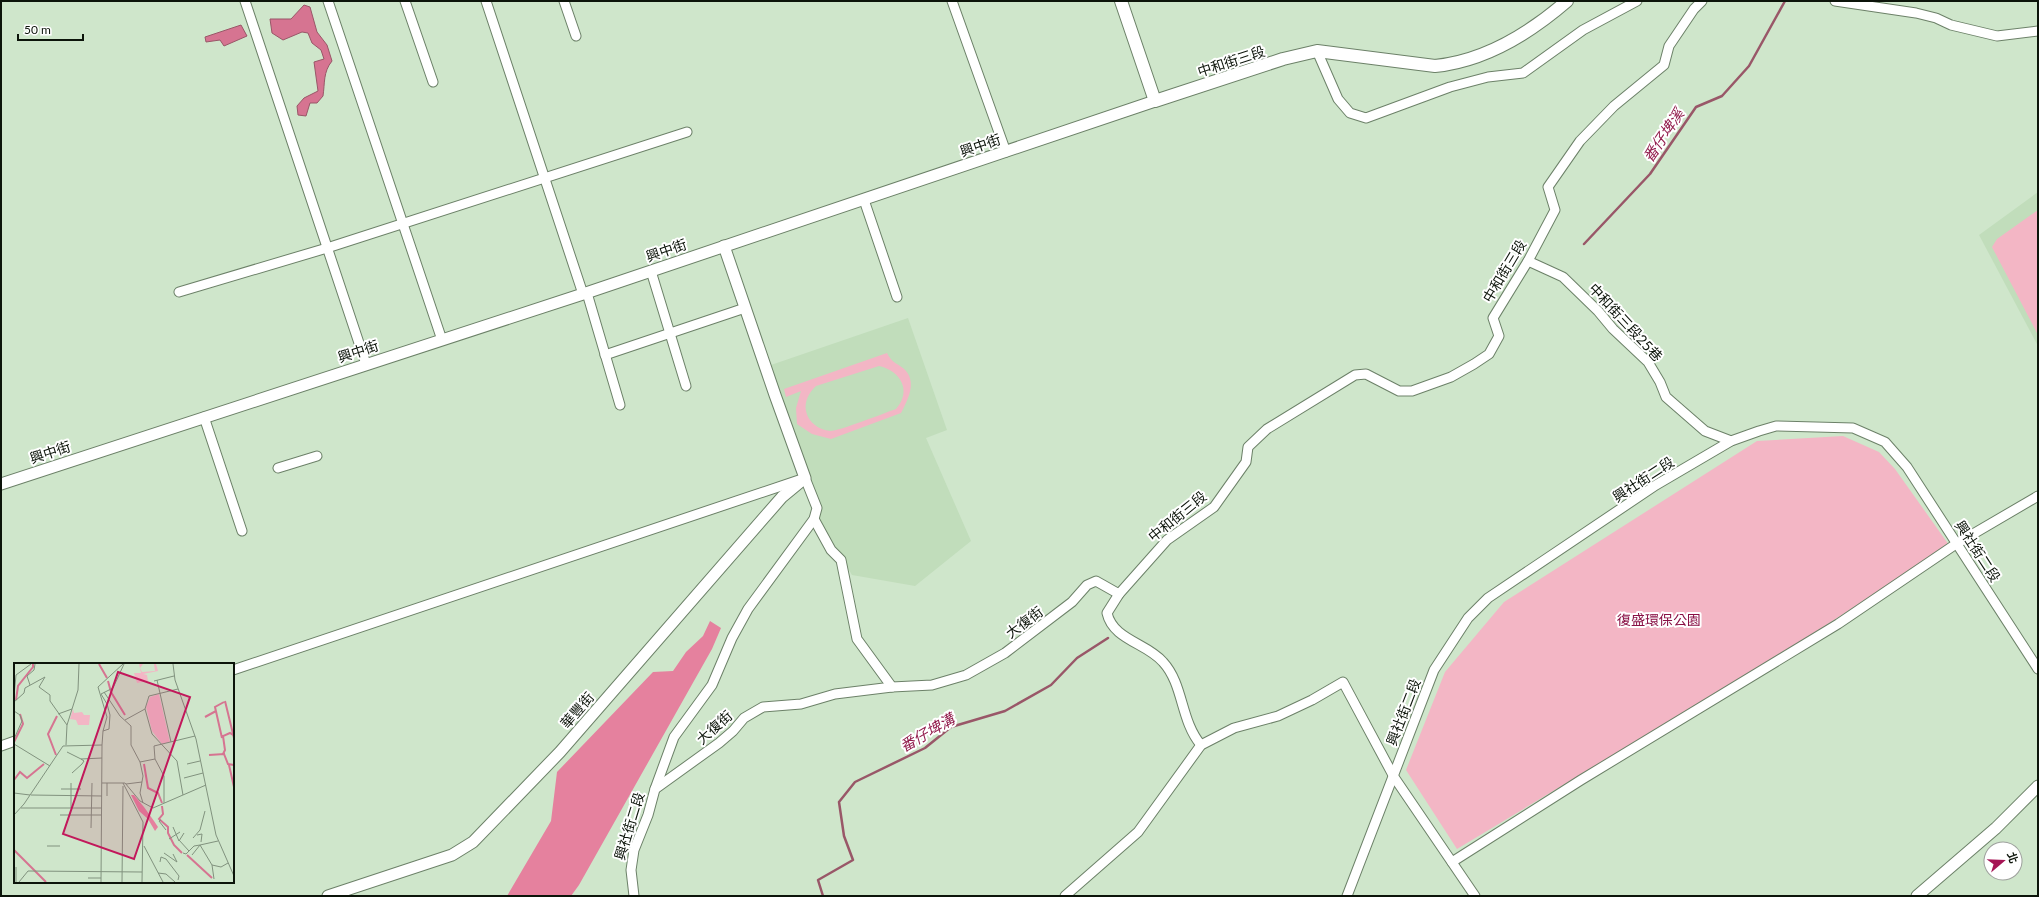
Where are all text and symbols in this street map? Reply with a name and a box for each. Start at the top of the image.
scale bar [18,16,83,42]
text: 50 m [24,22,51,37]
street label: 中和街三段 [1195,42,1267,80]
water label: 番仔埤溪 [1639,103,1688,165]
street label: 興中街 [957,130,1003,160]
street label: 興中街 [643,235,689,265]
street label: 中和街三段 [1479,237,1529,305]
street label: 中和街三段25巷 [1586,280,1666,364]
street label: 興中街 [335,336,381,366]
street label: 興中街 [27,437,73,467]
street label: 興社街二段 [1609,453,1677,505]
street label: 中和街三段 [1144,487,1210,545]
street label: 興社街二段 [1952,517,2004,585]
street label: 大復街 [1002,603,1046,641]
park label: 復盛環保公園 [1617,611,1701,628]
inset map [14,663,234,883]
street label: 興社街二段 [1383,676,1423,748]
street label: 華豐街 [557,689,597,731]
street label: 大復街 [693,707,735,747]
water label: 番仔埤溝 [897,708,959,755]
street label: 興社街二段 [611,790,647,862]
north arrow [1983,841,2023,881]
text: 北 [2005,850,2021,865]

